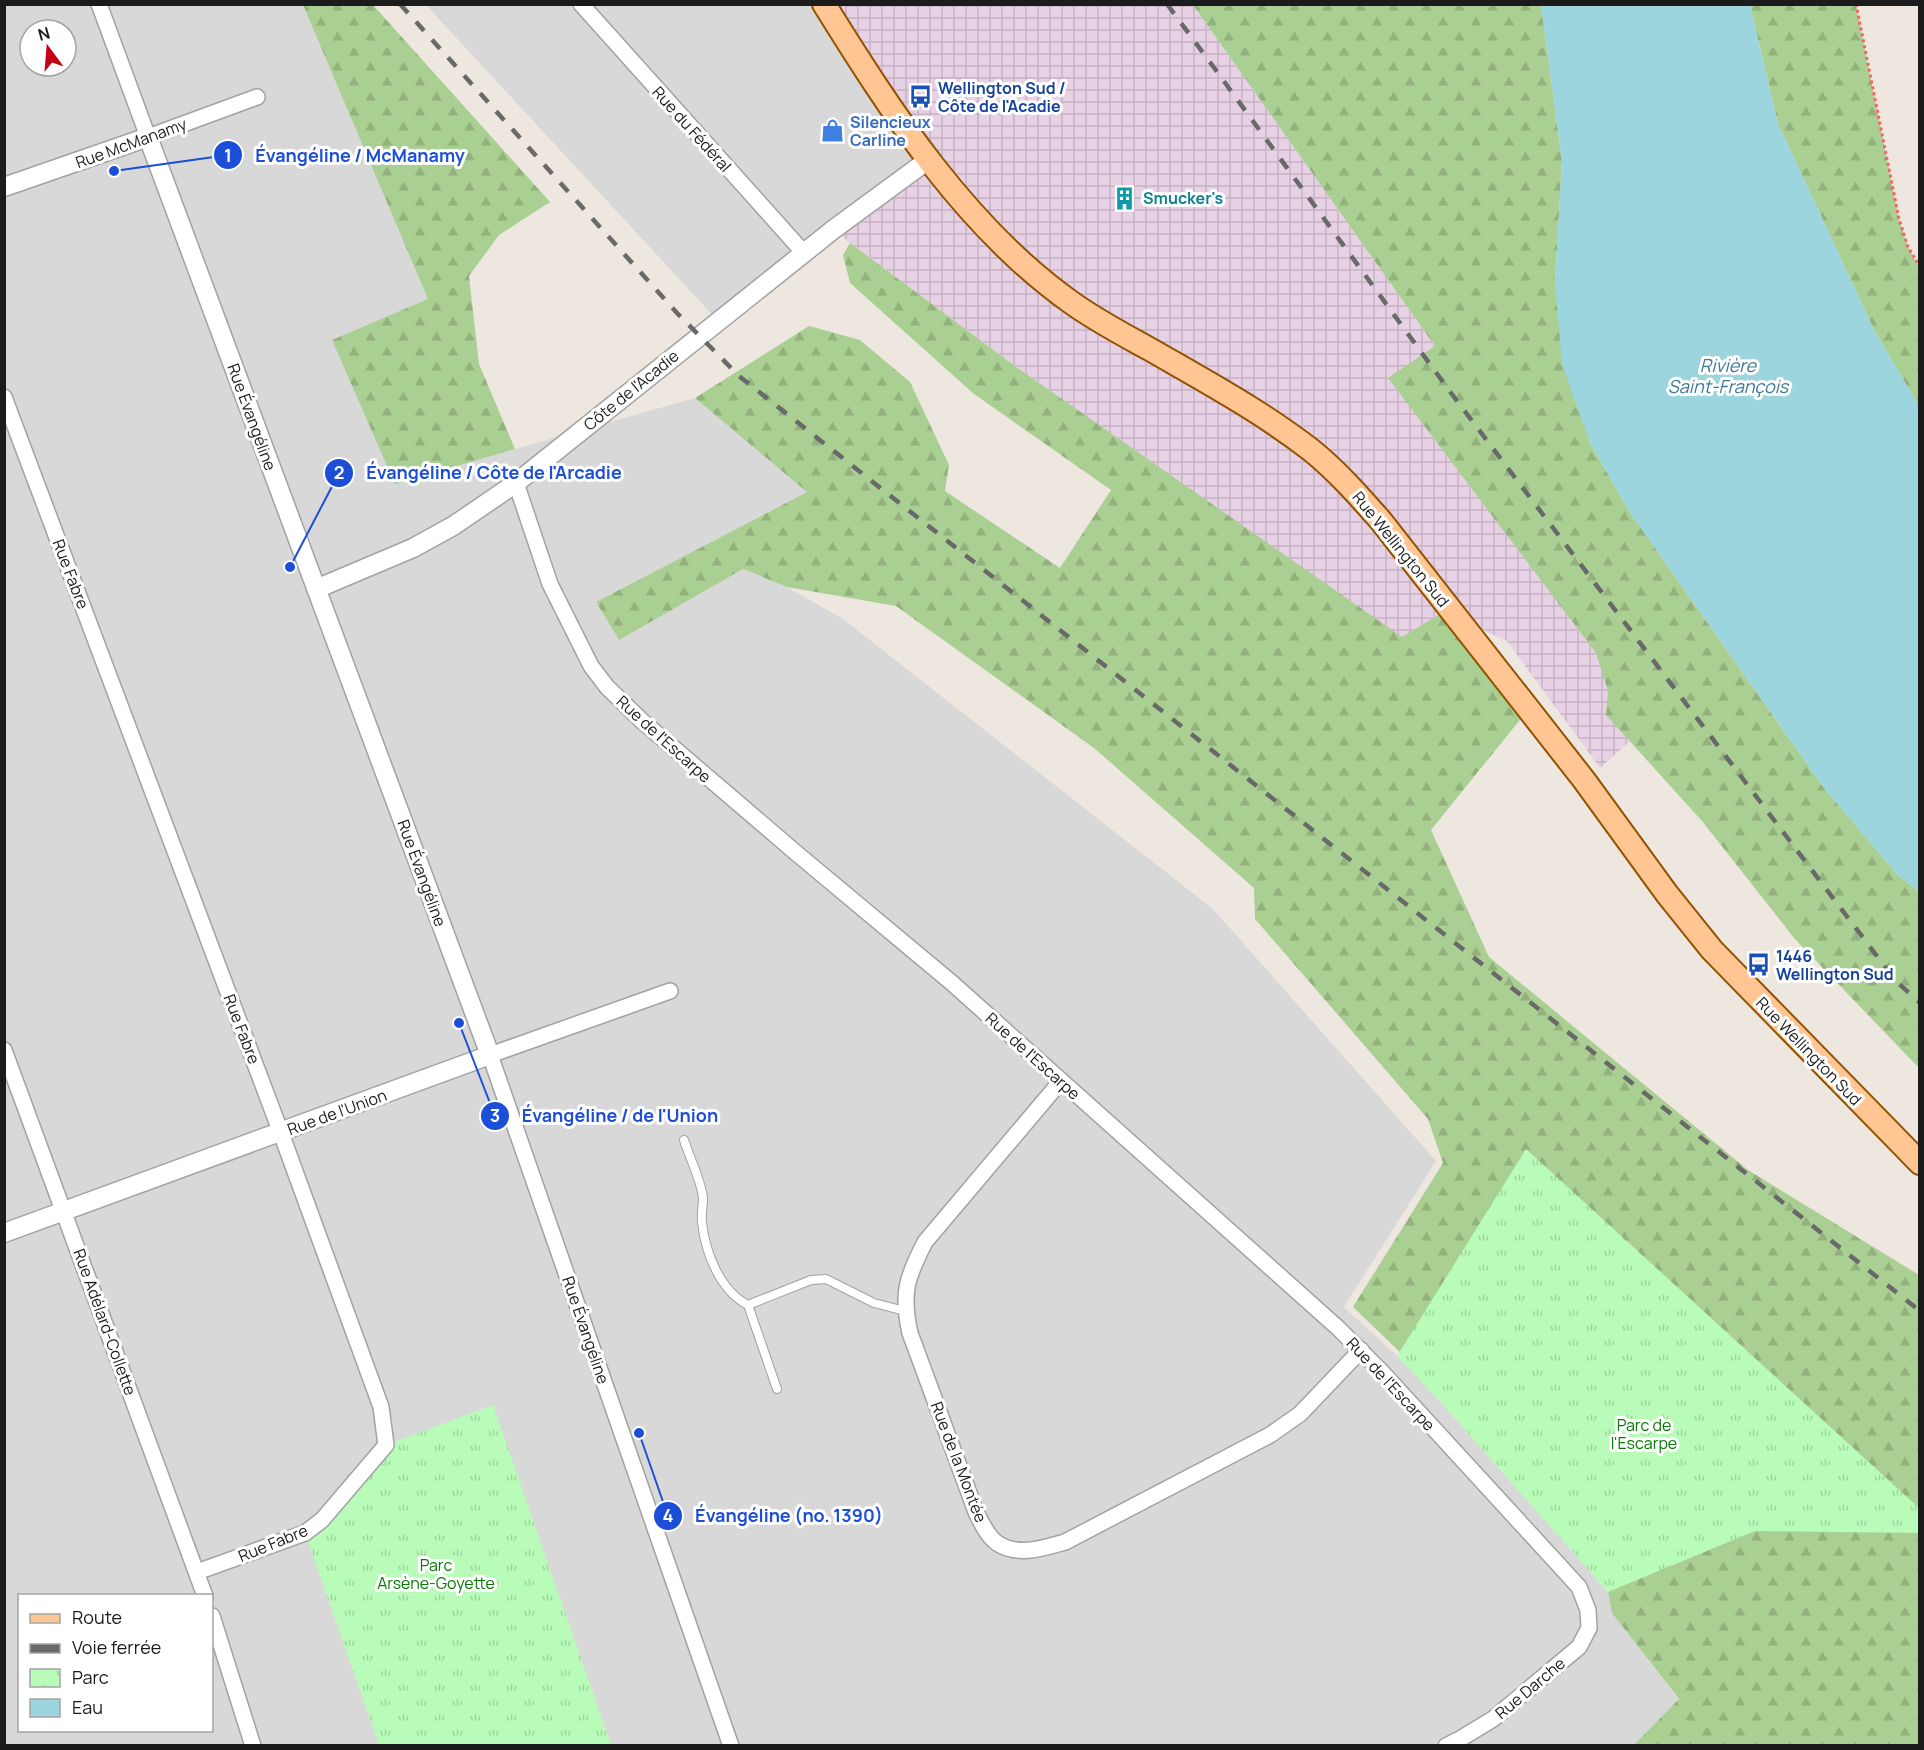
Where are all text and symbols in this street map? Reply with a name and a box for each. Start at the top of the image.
north arrow [18,18,78,78]
text: N [35,21,52,46]
place label: Wellington Sud / Côte de l'Acadie [938,77,1066,117]
street label: Rue du Fédéral [648,81,736,177]
bus stop icon: Wellington Sud / Côte de l'Acadie [907,84,933,110]
place label: Silencieux Carline [850,111,931,151]
street label: Rue McManamy [72,112,190,173]
shop icon: Silencieux Carline [819,118,845,144]
callout: Évangéline / McManamy [213,137,477,173]
text: 1 [224,143,232,167]
text: Évangéline / McManamy [255,143,465,167]
building icon: Smucker's [1112,185,1138,211]
place label: Smucker's [1143,187,1223,209]
street label: Côte de l'Acadie [579,345,683,435]
water label: Rivière Saint-François [1668,353,1790,398]
street label: Rue Évangéline [222,360,282,474]
callout: Évangéline / Côte de l'Arcadie [324,455,634,491]
text: 2 [334,460,344,484]
text: Évangéline / Côte de l'Arcadie [366,460,622,484]
street label: Rue Wellington Sud [1348,487,1454,611]
street label: Rue Fabre [48,536,94,612]
street label: Rue de l'Escarpe [612,690,716,788]
street label: Rue Évangéline [392,816,452,930]
place label: 1446 Wellington Sud [1776,945,1894,985]
bus stop icon: 1446 Wellington Sud [1745,952,1771,978]
street label: Rue Fabre [219,991,265,1067]
street label: Rue Wellington Sud [1751,992,1867,1110]
street label: Rue de l'Escarpe [981,1007,1085,1105]
street label: Rue de l'Union [284,1084,390,1140]
callout: Évangéline / de l'Union [480,1098,731,1134]
text: 3 [490,1103,500,1127]
text: Évangéline / de l'Union [522,1103,718,1127]
street label: Rue Adélard-Collette [68,1246,142,1398]
street label: Rue Évangéline [557,1273,615,1387]
street label: Rue de l'Escarpe [1342,1332,1440,1436]
street label: Rue de la Montée [926,1399,992,1525]
park label: Parc de l'Escarpe [1611,1414,1677,1454]
callout: Évangéline (no. 1390) [653,1498,895,1534]
text: 4 [663,1503,674,1527]
text: Évangéline (no. 1390) [695,1503,883,1527]
street label: Rue Fabre [235,1519,311,1567]
park label: Parc Arsène-Goyette [377,1554,495,1594]
legend [18,1594,213,1732]
text: Route [72,1605,122,1629]
text: Voie ferrée [72,1635,161,1659]
street label: Rue Darche [1490,1652,1570,1724]
text: Parc [72,1665,109,1689]
text: Eau [72,1695,103,1719]

